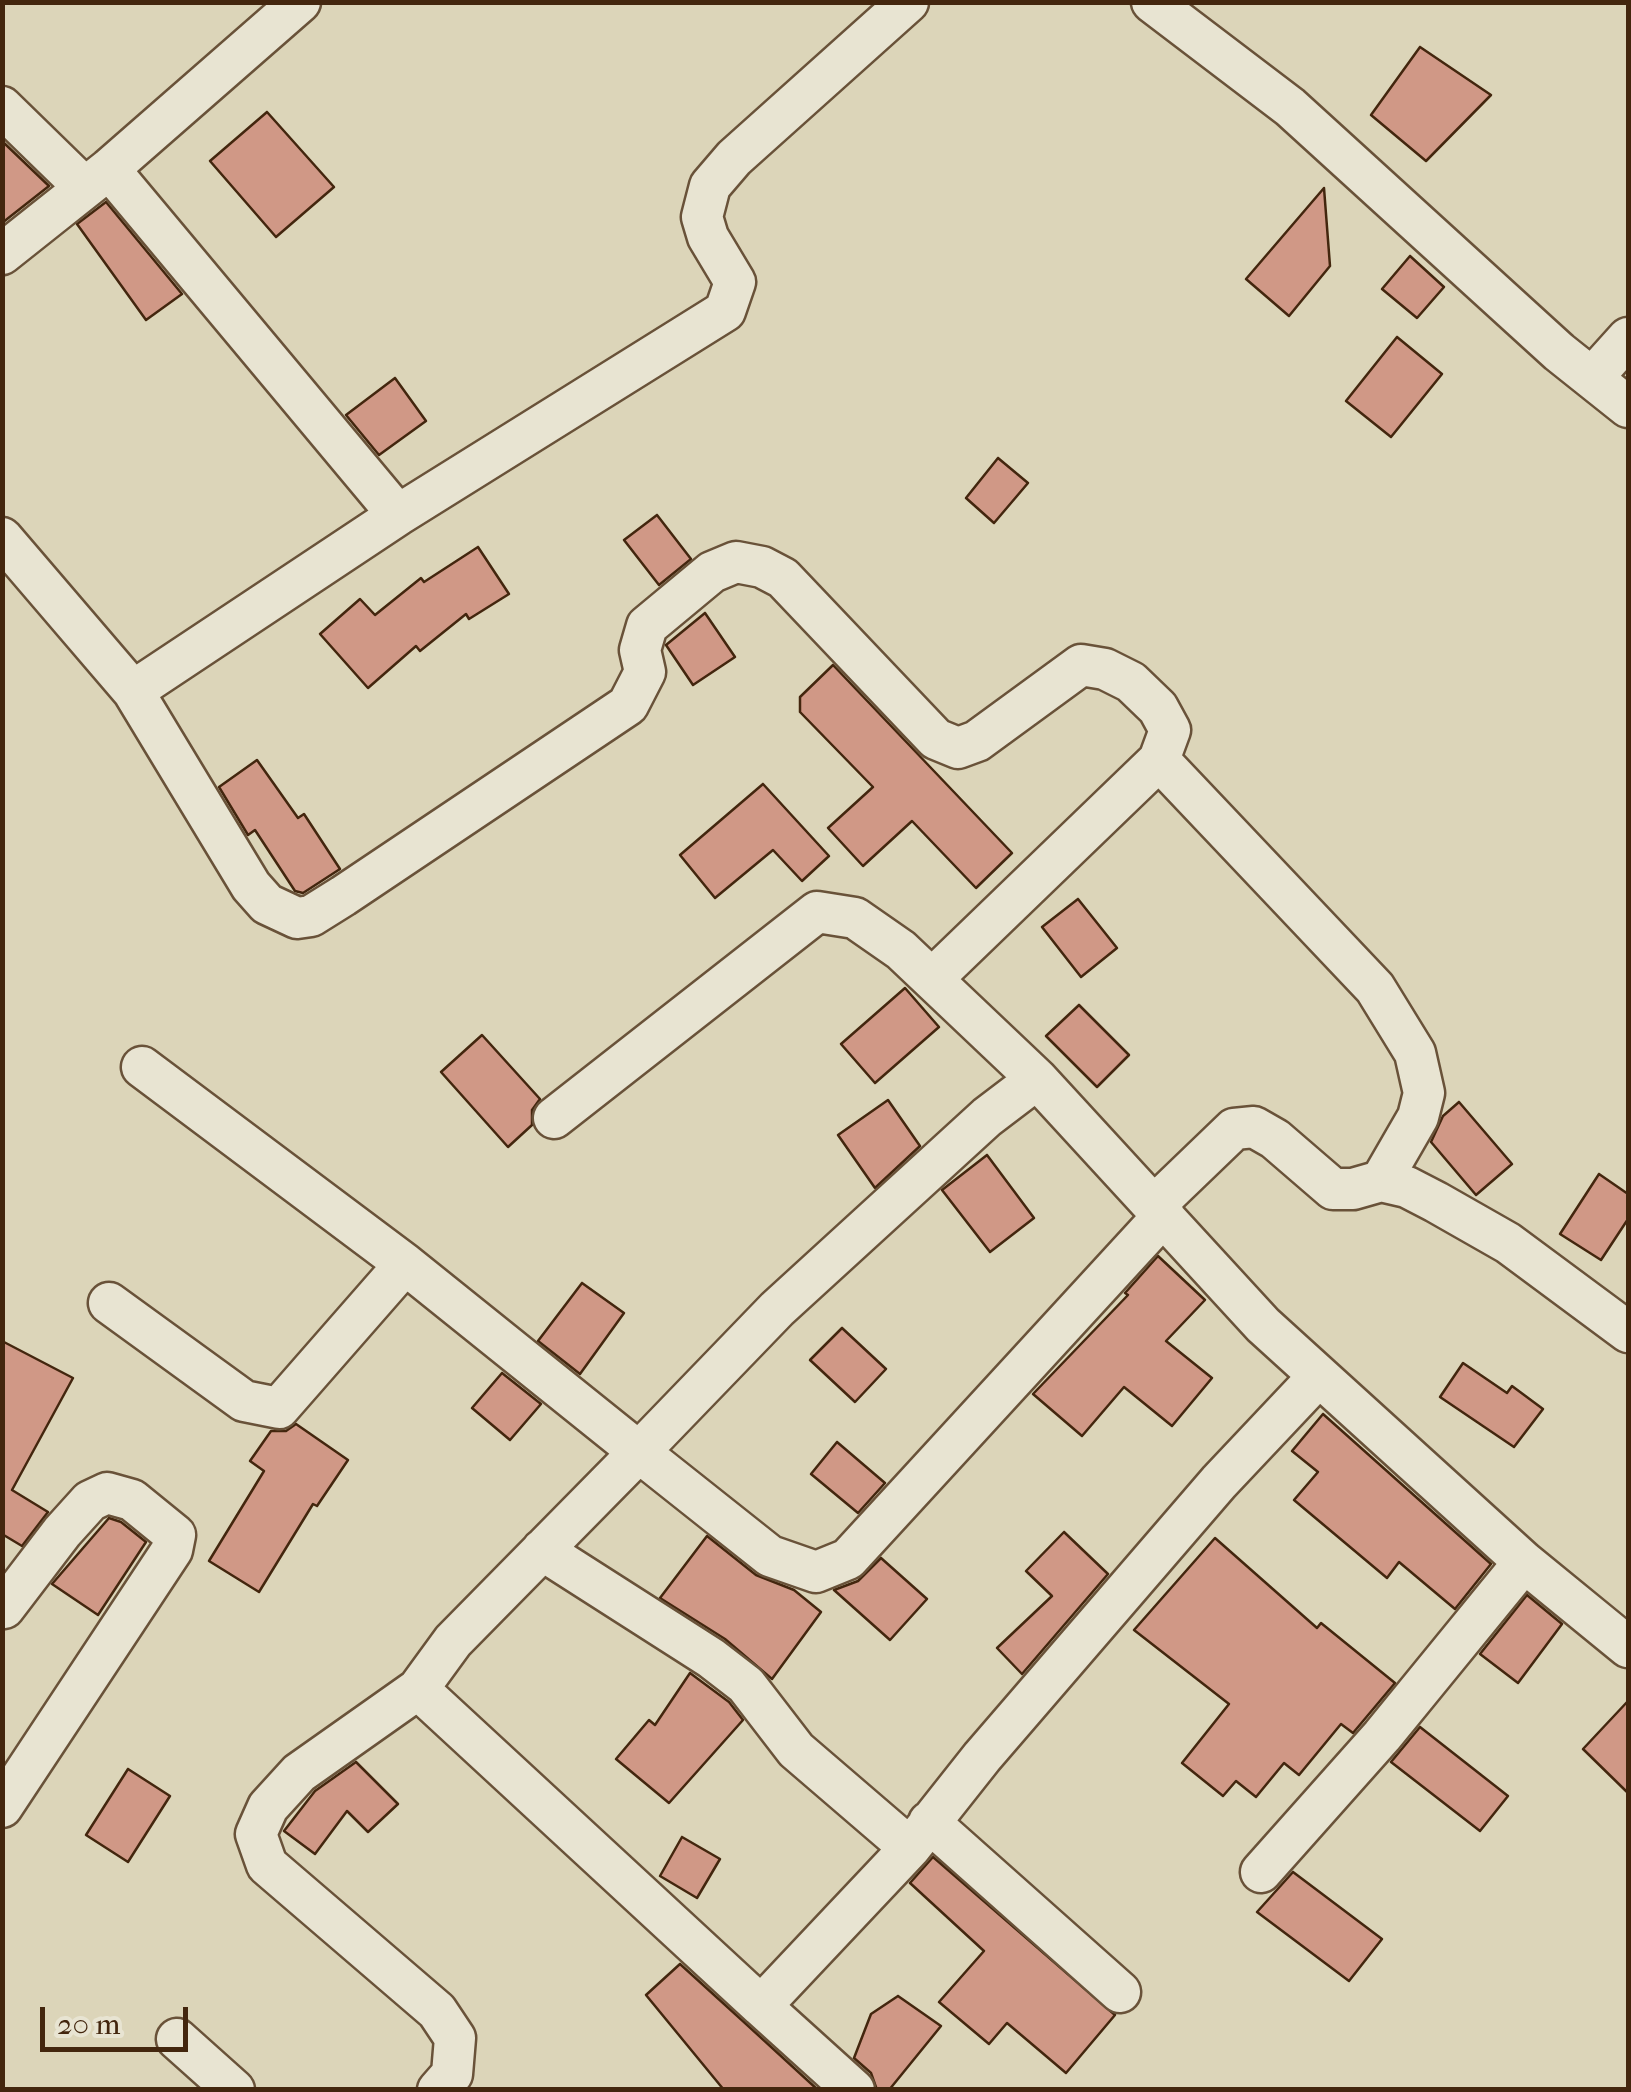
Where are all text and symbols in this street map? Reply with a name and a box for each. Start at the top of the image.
scale bar [45,1987,192,2049]
text: 20 m [57,2007,120,2042]

